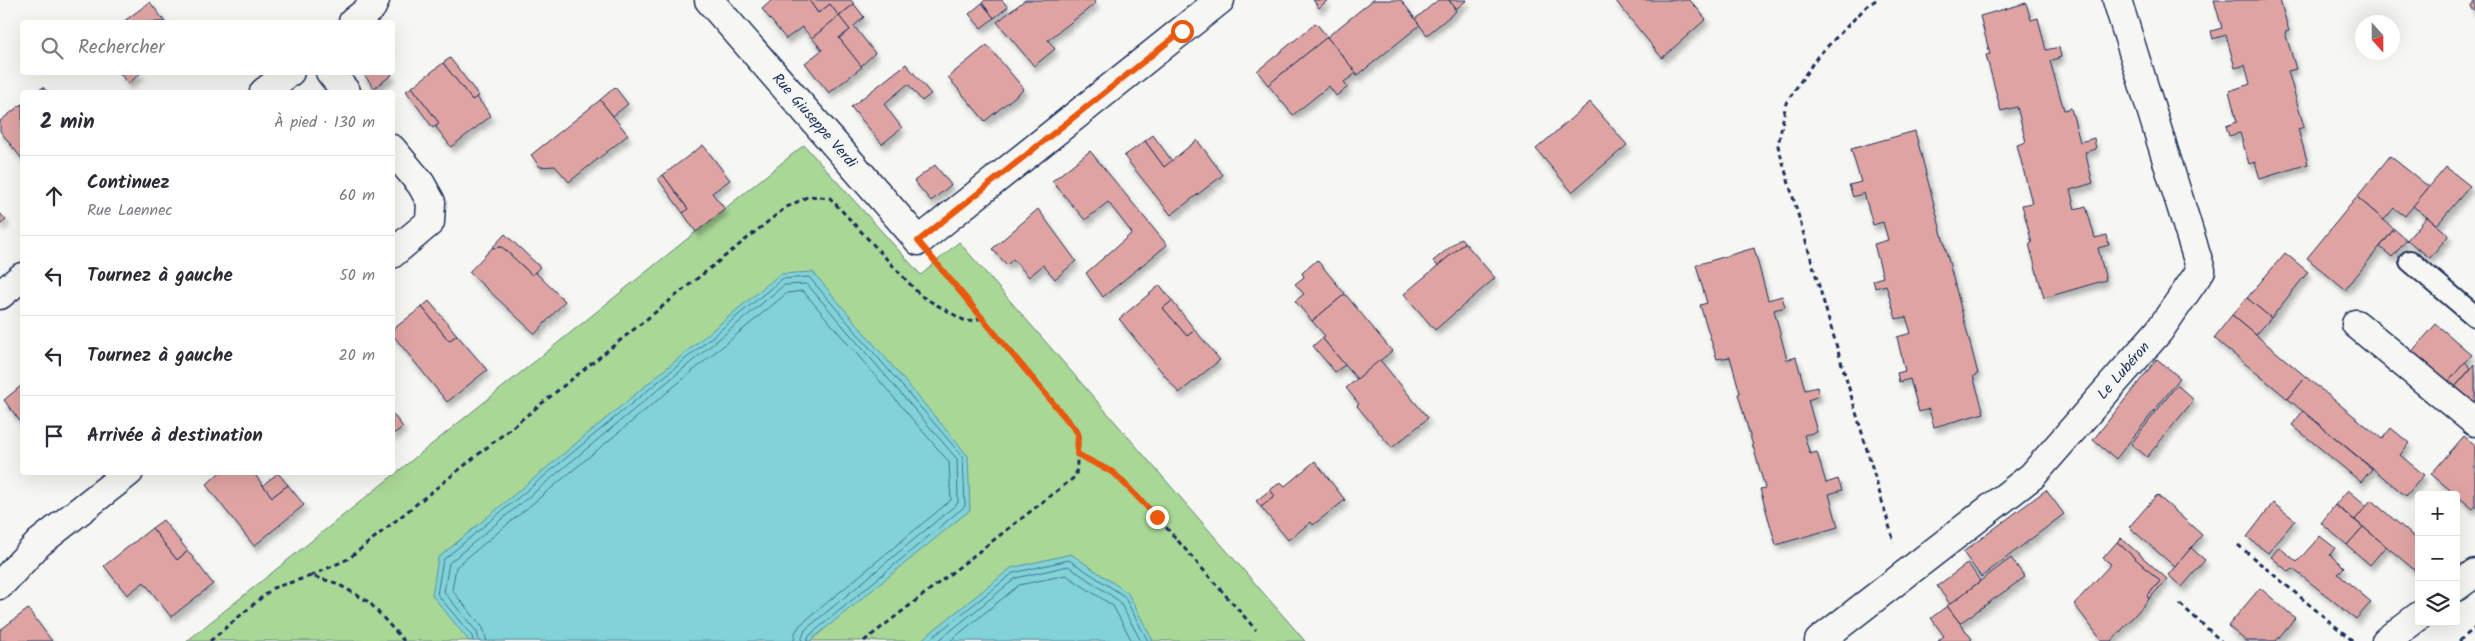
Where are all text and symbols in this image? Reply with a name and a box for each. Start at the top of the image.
north arrow [2355,15,2400,60]
search box [20,20,395,75]
route start [1171,20,1194,43]
text: Rechercher [78,33,165,63]
icon: search [38,34,66,62]
street label: Rue Giuseppe Verdi [766,68,863,175]
text: 2 min [40,106,95,139]
text: À pied · 130 m [274,110,375,135]
text: Continuez [87,168,170,198]
icon: ahead [40,182,68,210]
text: 60 m [339,183,375,208]
text: Rue Laennec [87,198,172,223]
text: Tournez à gauche [87,261,233,291]
icon: left [40,262,68,290]
text: 50 m [339,263,375,288]
street label: Le Lubéron [2092,336,2156,405]
text: Tournez à gauche [87,341,233,371]
icon: left [40,342,68,370]
text: 20 m [339,343,375,368]
text: Arrivée à destination [87,421,263,451]
icon: arrive [40,422,68,450]
map controls [2415,491,2460,626]
button: + [2415,491,2460,536]
route end [1146,506,1169,529]
button: − [2415,536,2460,581]
button: layers [2415,581,2460,626]

